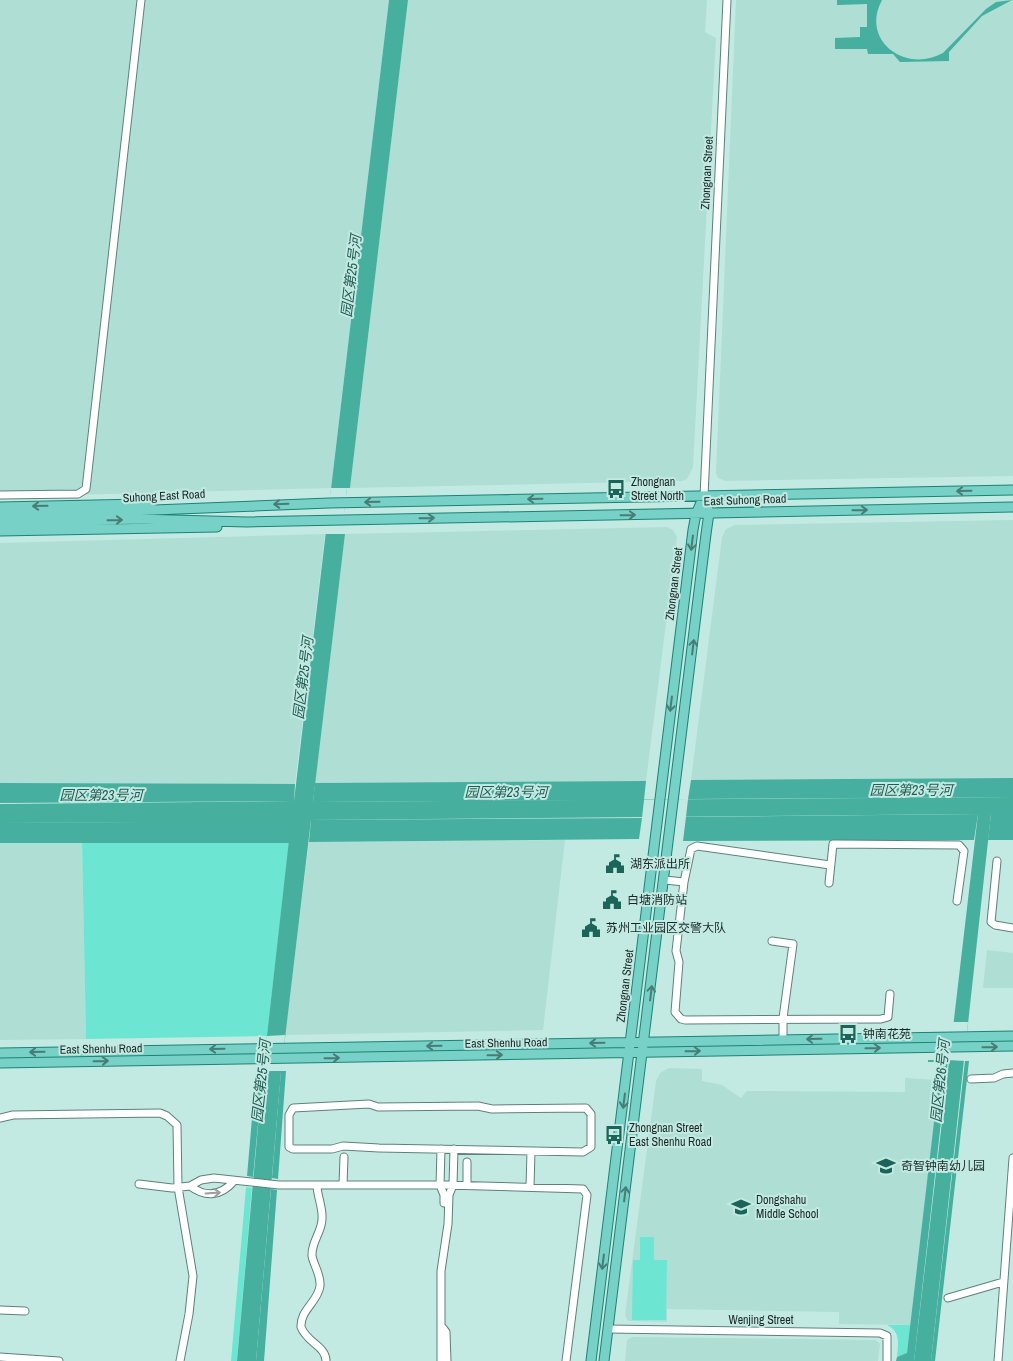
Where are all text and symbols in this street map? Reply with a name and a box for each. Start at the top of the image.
street label: Zhongnan Street [697,136,717,210]
water label: 园区第25号河 [337,231,365,318]
place label: Zhongnan Street North [631,474,684,504]
bus stop icon: Zhongnan Street North [605,478,627,500]
street label: Suhong East Road [122,486,206,506]
one-way arrow [957,486,973,496]
street label: East Suhong Road [703,491,787,509]
one-way arrow [527,494,544,504]
one-way arrow [365,497,381,507]
one-way arrow [273,499,289,509]
one-way arrow [33,501,49,511]
one-way arrow [851,505,867,515]
one-way arrow [620,510,636,519]
one-way arrow [418,513,435,523]
one-way arrow [107,515,123,525]
one-way arrow [687,534,697,550]
street label: Zhongnan Street [662,546,686,621]
water label: 园区第25号河 [289,633,317,720]
one-way arrow [688,639,698,655]
one-way arrow [666,696,676,712]
water label: 园区第23号河 [870,781,955,799]
water label: 园区第23号河 [465,783,550,801]
water label: 园区第23号河 [60,786,145,804]
public building icon: 湖东派出所 [604,853,626,875]
place label: 湖东派出所 [630,856,690,872]
public building icon: 白塘消防站 [601,889,623,911]
place label: 白塘消防站 [627,892,687,908]
public building icon: 苏州工业园区交警大队 [580,917,602,939]
place label: 苏州工业园区交警大队 [606,920,726,936]
street label: Zhongnan Street [613,948,637,1023]
one-way arrow [646,985,656,1001]
bus stop icon: 钟南花苑 [837,1023,859,1045]
place label: 钟南花苑 [863,1026,911,1042]
street label: East Shenhu Road [465,1034,547,1052]
one-way arrow [807,1034,823,1044]
water label: 园区第25号河 [248,1036,275,1123]
water label: 园区第26号河 [927,1036,954,1123]
one-way arrow [589,1038,605,1048]
street label: East Shenhu Road [60,1040,142,1058]
one-way arrow [426,1041,442,1051]
one-way arrow [981,1042,997,1052]
one-way arrow [864,1043,881,1053]
one-way arrow [209,1045,225,1054]
one-way arrow [684,1046,701,1056]
one-way arrow [29,1047,46,1057]
one-way arrow [486,1050,503,1060]
one-way arrow [324,1053,340,1063]
one-way arrow [92,1056,109,1066]
one-way arrow [618,1093,628,1109]
place label: Zhongnan Street East Shenhu Road [629,1120,712,1150]
bus stop icon: Zhongnan Street East Shenhu Road [603,1124,625,1146]
school or university icon: 奇智钟南幼儿园 [875,1155,897,1177]
place label: 奇智钟南幼儿园 [901,1158,985,1174]
one-way arrow [620,1186,630,1202]
one-way arrow [205,1188,221,1197]
place label: Dongshahu Middle School [756,1192,818,1222]
school or university icon: Dongshahu Middle School [730,1196,752,1218]
one-way arrow [598,1254,608,1270]
street label: Wenjing Street [729,1312,794,1328]

